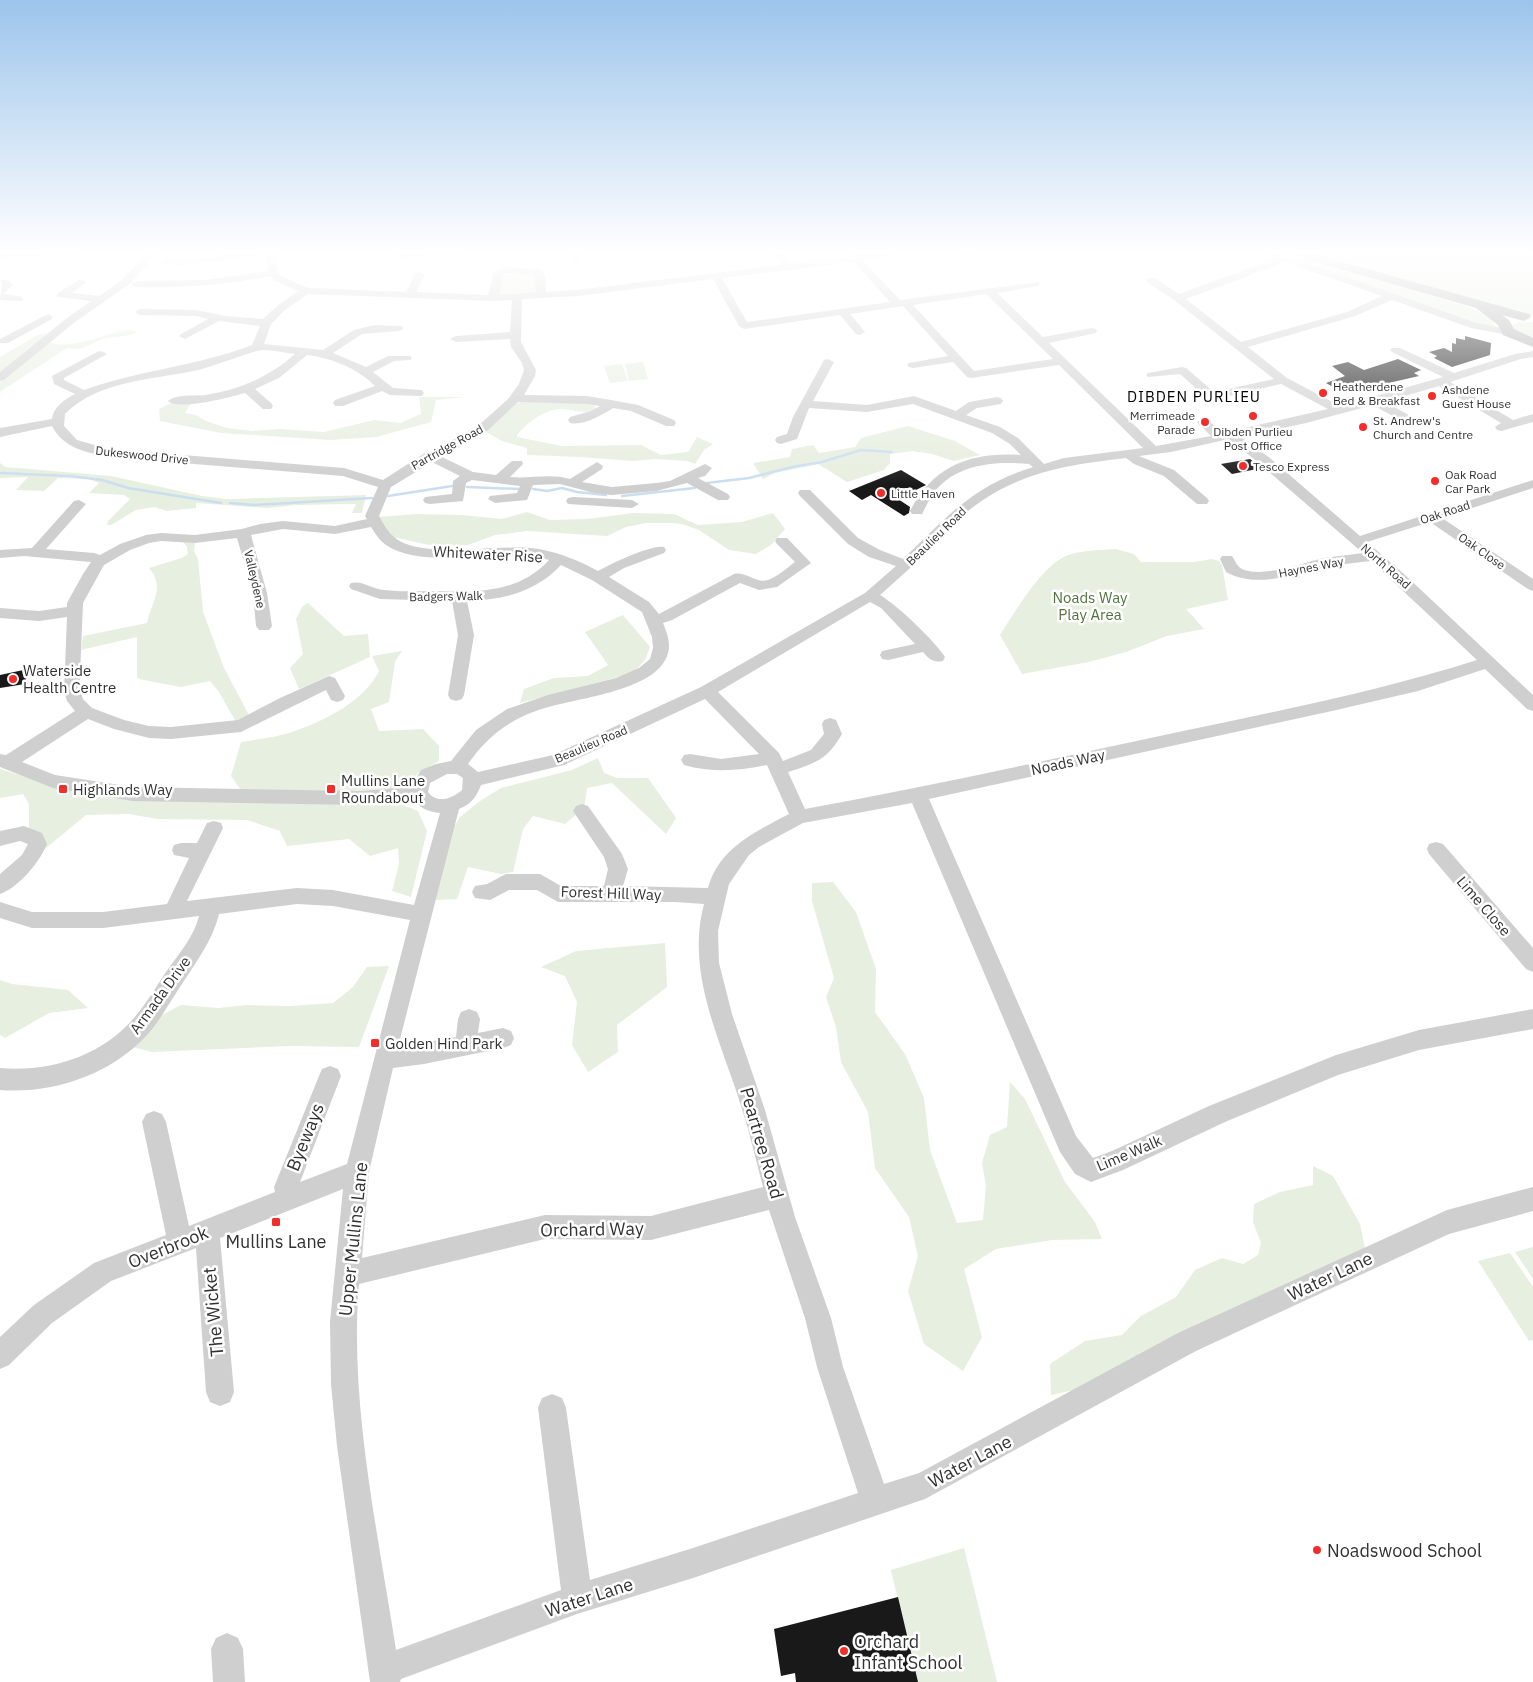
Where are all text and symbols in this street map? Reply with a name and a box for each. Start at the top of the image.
place label: Heatherdene Bed & Breakfast [1333,379,1420,408]
place label: Ashdene Guest House [1442,382,1511,411]
district label: DIBDEN PURLIEU [1127,387,1261,406]
marker: Heatherdene Bed & Breakfast [1317,387,1329,399]
marker: Ashdene Guest House [1426,390,1438,402]
place label: Merrimeade Parade [1130,408,1195,437]
marker: Dibden Purlieu Post Office [1247,410,1259,422]
place label: St. Andrew's Church and Centre [1373,413,1474,442]
marker: Merrimeade Parade [1199,416,1211,428]
street label: Partridge Road [408,421,486,473]
marker: St. Andrew's Church and Centre [1357,421,1369,433]
place label: Dibden Purlieu Post Office [1213,424,1293,453]
street label: Dukeswood Drive [95,443,190,467]
place label: Tesco Express [1253,459,1330,474]
marker: Tesco Express [1237,460,1249,472]
place label: Oak Road Car Park [1445,467,1497,496]
marker: Oak Road Car Park [1429,475,1441,487]
place label: Little Haven [891,486,955,501]
marker: Little Haven [875,487,887,499]
street label: Oak Road [1418,497,1472,527]
street label: Beaulieu Road [903,504,969,568]
street label: Oak Close [1456,529,1509,573]
street label: North Road [1358,540,1414,592]
street label: Whitewater Rise [433,542,543,566]
street label: Valleydene [241,548,269,610]
street label: Haynes Way [1277,553,1345,581]
street label: Badgers Walk [409,588,484,604]
park label: Noads Way Play Area [1052,588,1128,624]
place label: Waterside Health Centre [23,661,116,697]
marker: Waterside Health Centre [7,673,19,685]
street label: Beaulieu Road [552,722,630,766]
street label: Noads Way [1029,745,1107,779]
place label: Mullins Lane Roundabout [341,771,425,807]
place label: Highlands Way [73,780,173,799]
marker: Highlands Way [57,783,69,795]
marker: Mullins Lane Roundabout [325,783,337,795]
street label: Lime Close [1453,872,1515,940]
street label: Forest Hill Way [560,882,662,904]
street label: Armada Drive [125,952,195,1038]
place label: Golden Hind Park [385,1034,502,1053]
marker: Golden Hind Park [369,1037,381,1049]
street label: Peartree Road [735,1085,789,1201]
street label: Byeways [281,1100,329,1174]
street label: Lime Walk [1093,1131,1165,1175]
street label: Upper Mullins Lane [333,1161,373,1317]
marker: Mullins Lane [270,1216,282,1228]
street label: Orchard Way [540,1217,644,1241]
street label: Overbrook [124,1220,212,1273]
place label: Mullins Lane [226,1230,327,1253]
street label: Water Lane [1284,1246,1376,1306]
street label: The Wicket [198,1266,228,1358]
street label: Water Lane [924,1429,1016,1493]
place label: Noadswood School [1327,1539,1482,1562]
marker: Noadswood School [1311,1544,1323,1556]
street label: Water Lane [542,1572,636,1622]
place label: Orchard Infant School [854,1630,963,1674]
marker: Orchard Infant School [838,1645,850,1657]

